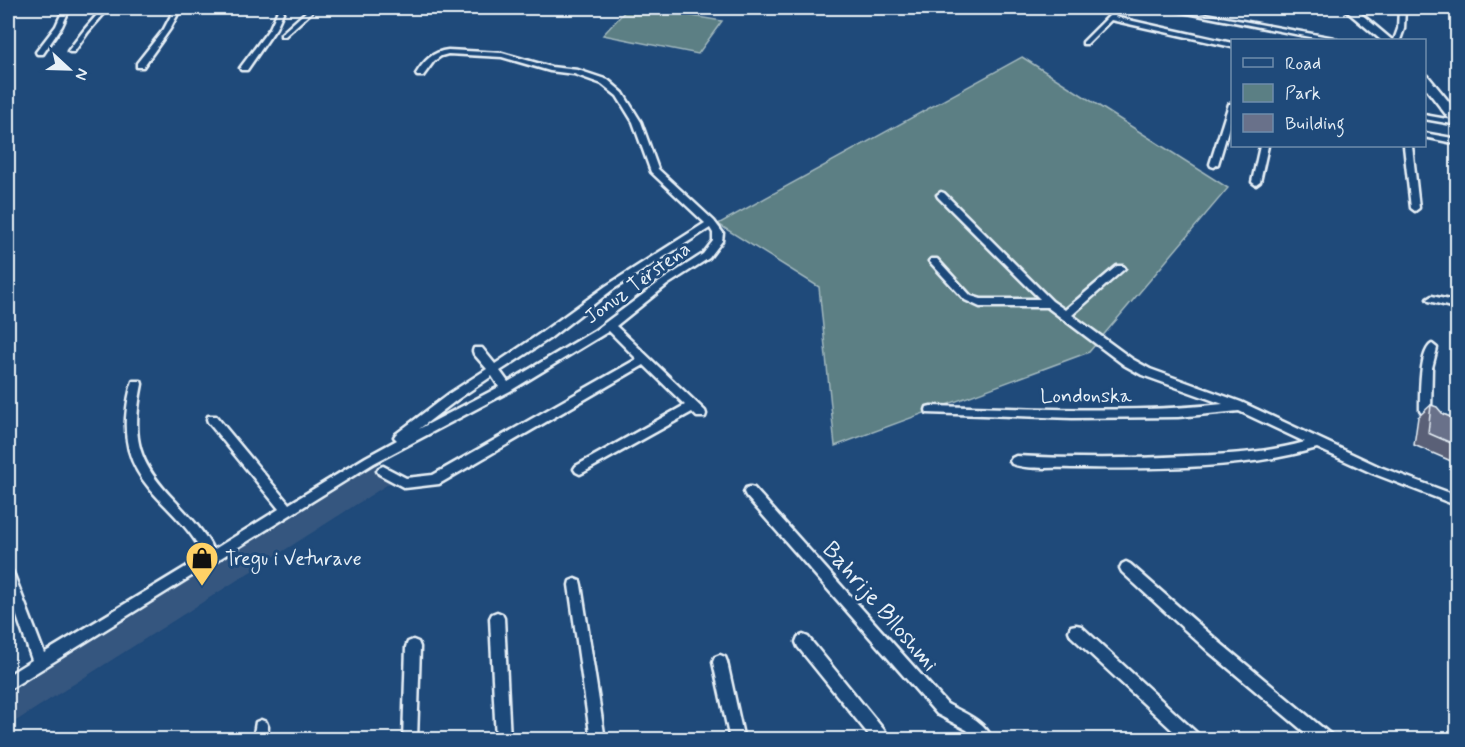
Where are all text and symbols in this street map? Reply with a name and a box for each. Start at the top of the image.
north arrow [39,39,99,99]
legend [1231,39,1426,147]
text: Road [1285,52,1321,76]
text: N [70,65,93,83]
text: Park [1285,82,1321,106]
text: Building [1285,112,1345,138]
street label: Jonuz Tërstena [579,236,696,331]
street label: Londonska [1040,383,1133,410]
street label: Bahrije Blloshmi [815,535,945,679]
shop icon: Tregu i Veturave [184,540,220,587]
place label: Tregu i Veturave [225,546,362,574]

